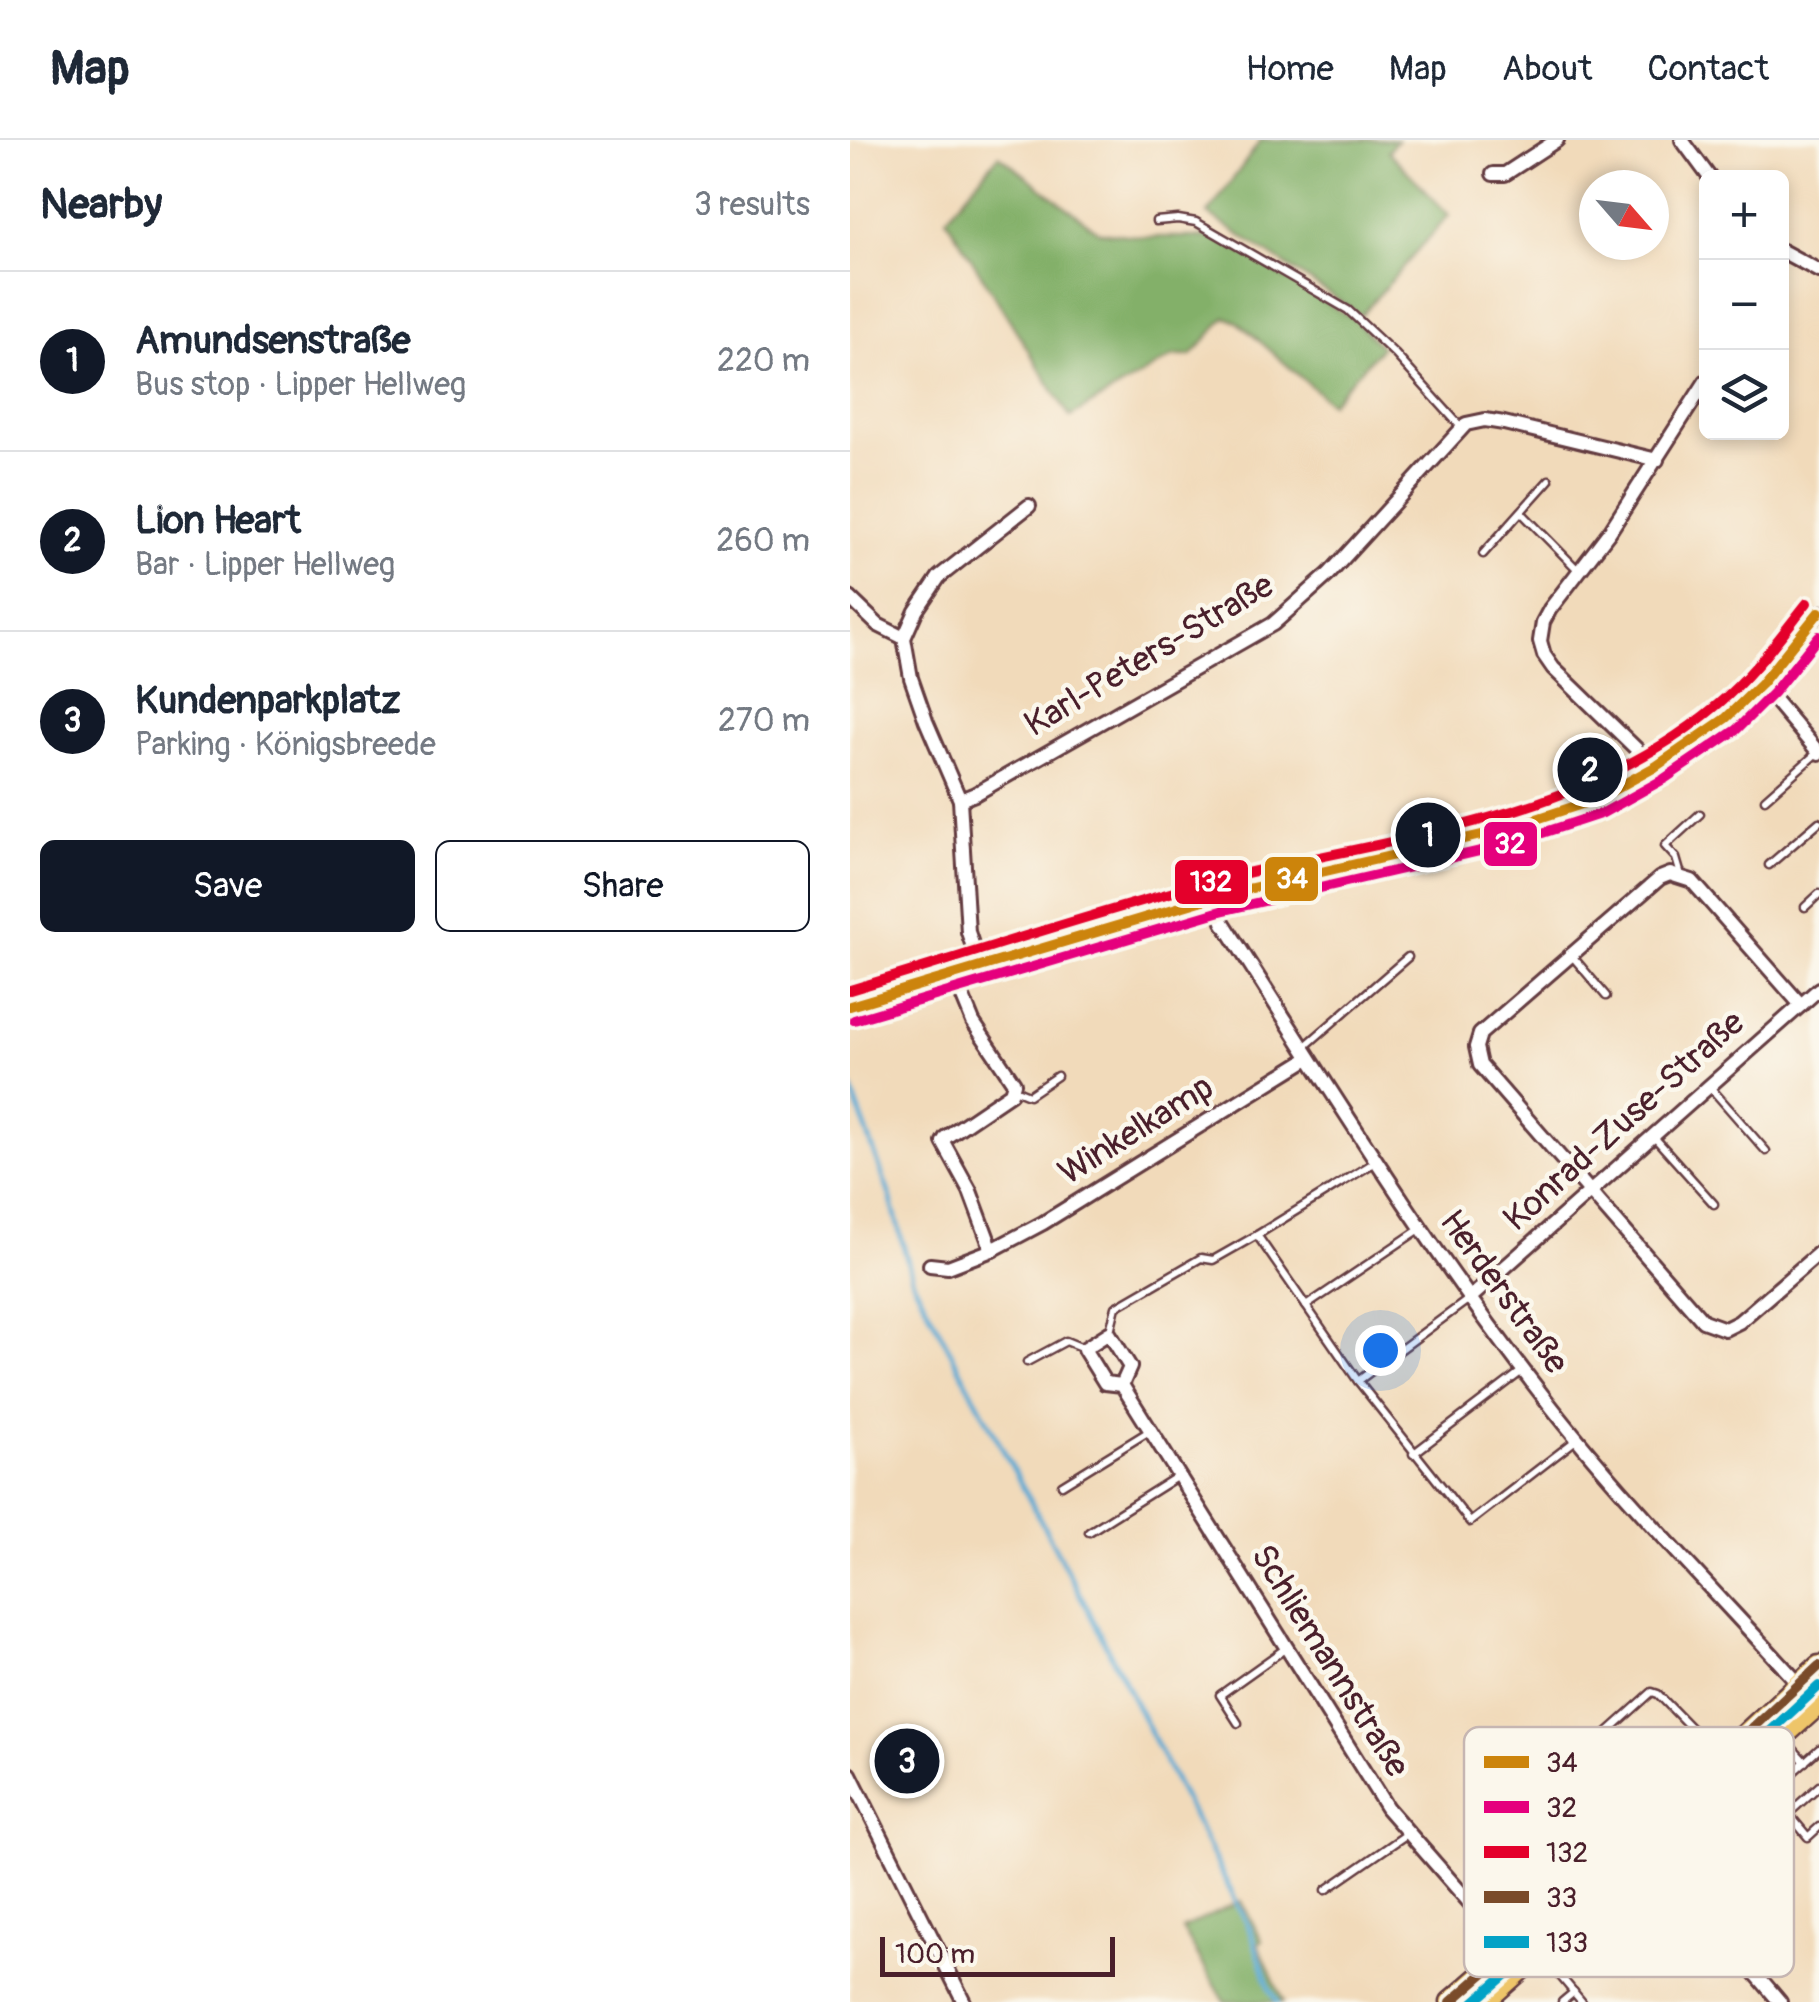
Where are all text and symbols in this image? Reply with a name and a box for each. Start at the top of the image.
text: Map [50,39,130,99]
text: Home [1246,47,1334,91]
text: Map [1389,47,1447,91]
text: About [1502,47,1592,91]
text: Contact [1647,47,1769,91]
north arrow [1579,170,1669,260]
map controls [1699,170,1789,440]
button: + [1699,170,1789,260]
text: Nearby [40,179,162,231]
text: 3 results [694,185,810,225]
button: − [1699,260,1789,350]
text: Amundsenstraße [135,317,411,365]
text: 1 [66,341,79,381]
text: 220 m [717,341,810,381]
button: layers [1699,350,1789,440]
text: Bus stop · Lipper Hellweg [135,365,466,405]
text: Lion Heart [135,497,301,545]
text: 2 [64,521,81,561]
text: 260 m [716,521,810,561]
text: Bar · Lipper Hellweg [135,545,395,585]
street label: Karl-Peters-Straße [1016,563,1282,747]
text: Kundenparkplatz [135,677,401,725]
text: 3 [64,701,81,741]
text: 270 m [718,701,810,741]
text: Parking · Königsbreede [135,725,436,765]
pin: 2 [1558,732,1622,808]
pin: 1 [1396,798,1460,872]
line badge: 32 [1482,820,1539,868]
text: 32 [1494,827,1526,862]
button: Save [40,840,415,932]
button: Share [435,840,810,932]
line badge: 34 [1263,855,1320,903]
line badge: 132 [1173,858,1250,906]
text: 34 [1276,862,1309,897]
text: 132 [1190,865,1232,900]
street label: Konrad-Zuse-Straße [1494,1001,1754,1241]
street label: Winkelkamp [1050,1065,1222,1195]
street label: Herderstraße [1430,1201,1578,1383]
your location [1355,1325,1406,1376]
street label: Schliemannstraße [1241,1536,1419,1786]
pin: 3 [874,1724,940,1798]
legend [1464,1727,1794,1977]
text: 34 [1546,1746,1578,1781]
text: 32 [1546,1791,1577,1826]
text: 132 [1546,1836,1588,1871]
text: 33 [1546,1881,1577,1916]
text: 133 [1546,1926,1588,1961]
scale bar [880,1932,1115,1976]
text: 100 m [895,1937,975,1972]

